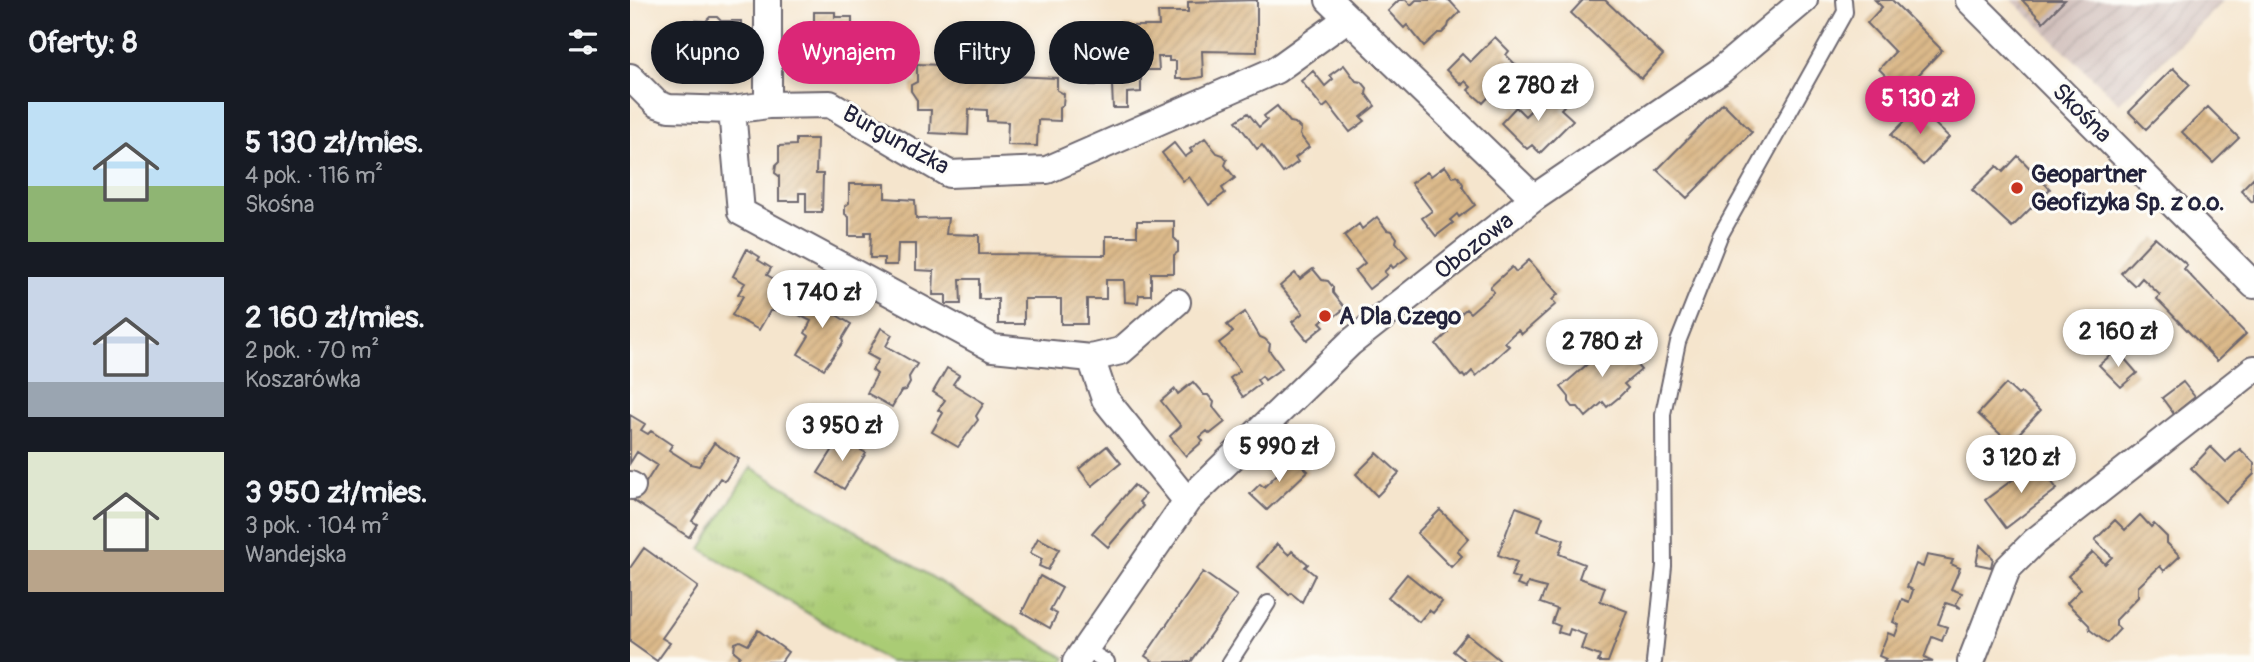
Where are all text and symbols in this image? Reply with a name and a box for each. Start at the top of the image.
chip: Kupno [651,21,764,84]
chip: Wynajem [778,21,920,84]
chip: Filtry [934,21,1035,84]
chip: Nowe [1049,21,1154,84]
icon: filters [564,23,602,61]
text: Oferty: 8 [28,24,137,61]
pin: 2 780 zł [1466,64,1610,123]
text: 2 780 zł [1498,71,1578,100]
pin: 5 130 zł [1848,76,1992,136]
street label: Skośna [2046,77,2118,149]
text: 5 130 zł [1881,84,1959,113]
street label: Burgundzka [838,99,954,181]
text: 5 130 zł/mies. [245,124,424,161]
icon: home [84,130,168,214]
place label: Geopartner Geofizyka Sp. z o.o. [2031,160,2225,217]
text: 4 pok. · 116 m² [245,161,383,190]
marker: Geopartner Geofizyka Sp. z o.o. [2009,180,2025,196]
text: Skośna [245,190,314,219]
street label: Obozowa [1429,206,1519,286]
pin: 1 740 zł [750,270,894,330]
text: 1 740 zł [783,278,861,307]
text: 2 160 zł/mies. [245,299,425,336]
place label: A Dla Czego [1339,302,1461,331]
icon: home [84,305,168,389]
marker: A Dla Czego [1317,308,1333,324]
pin: 2 160 zł [2046,310,2190,369]
text: 2 160 zł [2079,317,2157,346]
pin: 2 780 zł [1530,320,1674,379]
text: 2 780 zł [1562,327,1642,356]
text: 2 pok. · 70 m² [245,336,379,365]
text: Koszarówka [245,365,361,394]
pin: 3 950 zł [770,404,914,463]
text: 3 950 zł [802,411,882,440]
pin: 5 990 zł [1207,424,1351,484]
text: 5 990 zł [1239,432,1319,461]
pin: 3 120 zł [1949,435,2093,495]
text: 3 120 zł [1982,443,2060,472]
text: 3 950 zł/mies. [245,474,428,511]
icon: home [84,480,168,564]
text: 3 pok. · 104 m² [245,511,389,540]
text: Wandejska [245,540,346,569]

